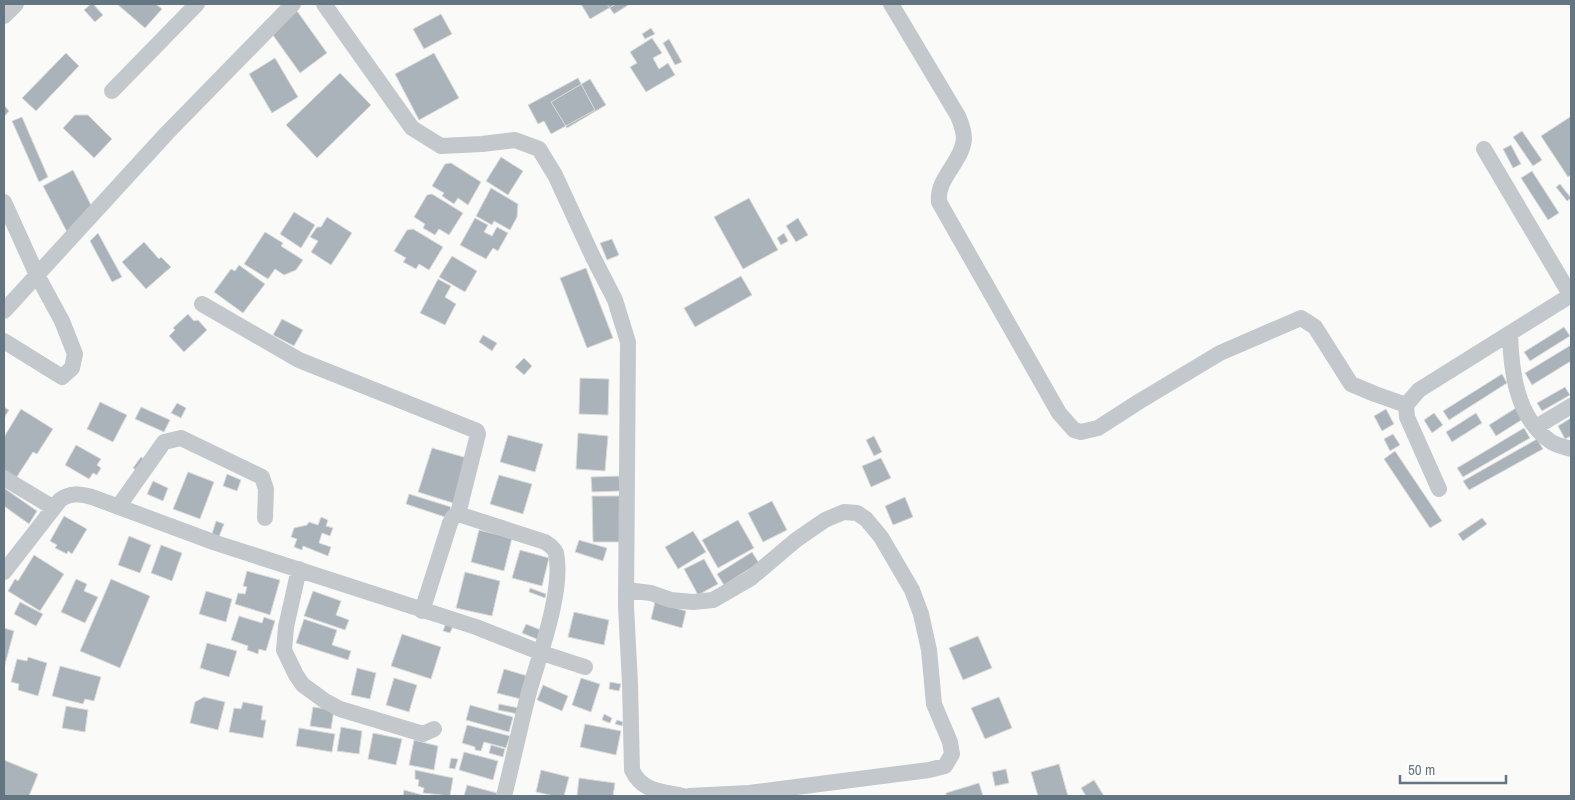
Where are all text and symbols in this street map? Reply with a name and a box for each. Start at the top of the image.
scale bar [1400,752,1506,784]
text: 50 m [1408,759,1435,780]

